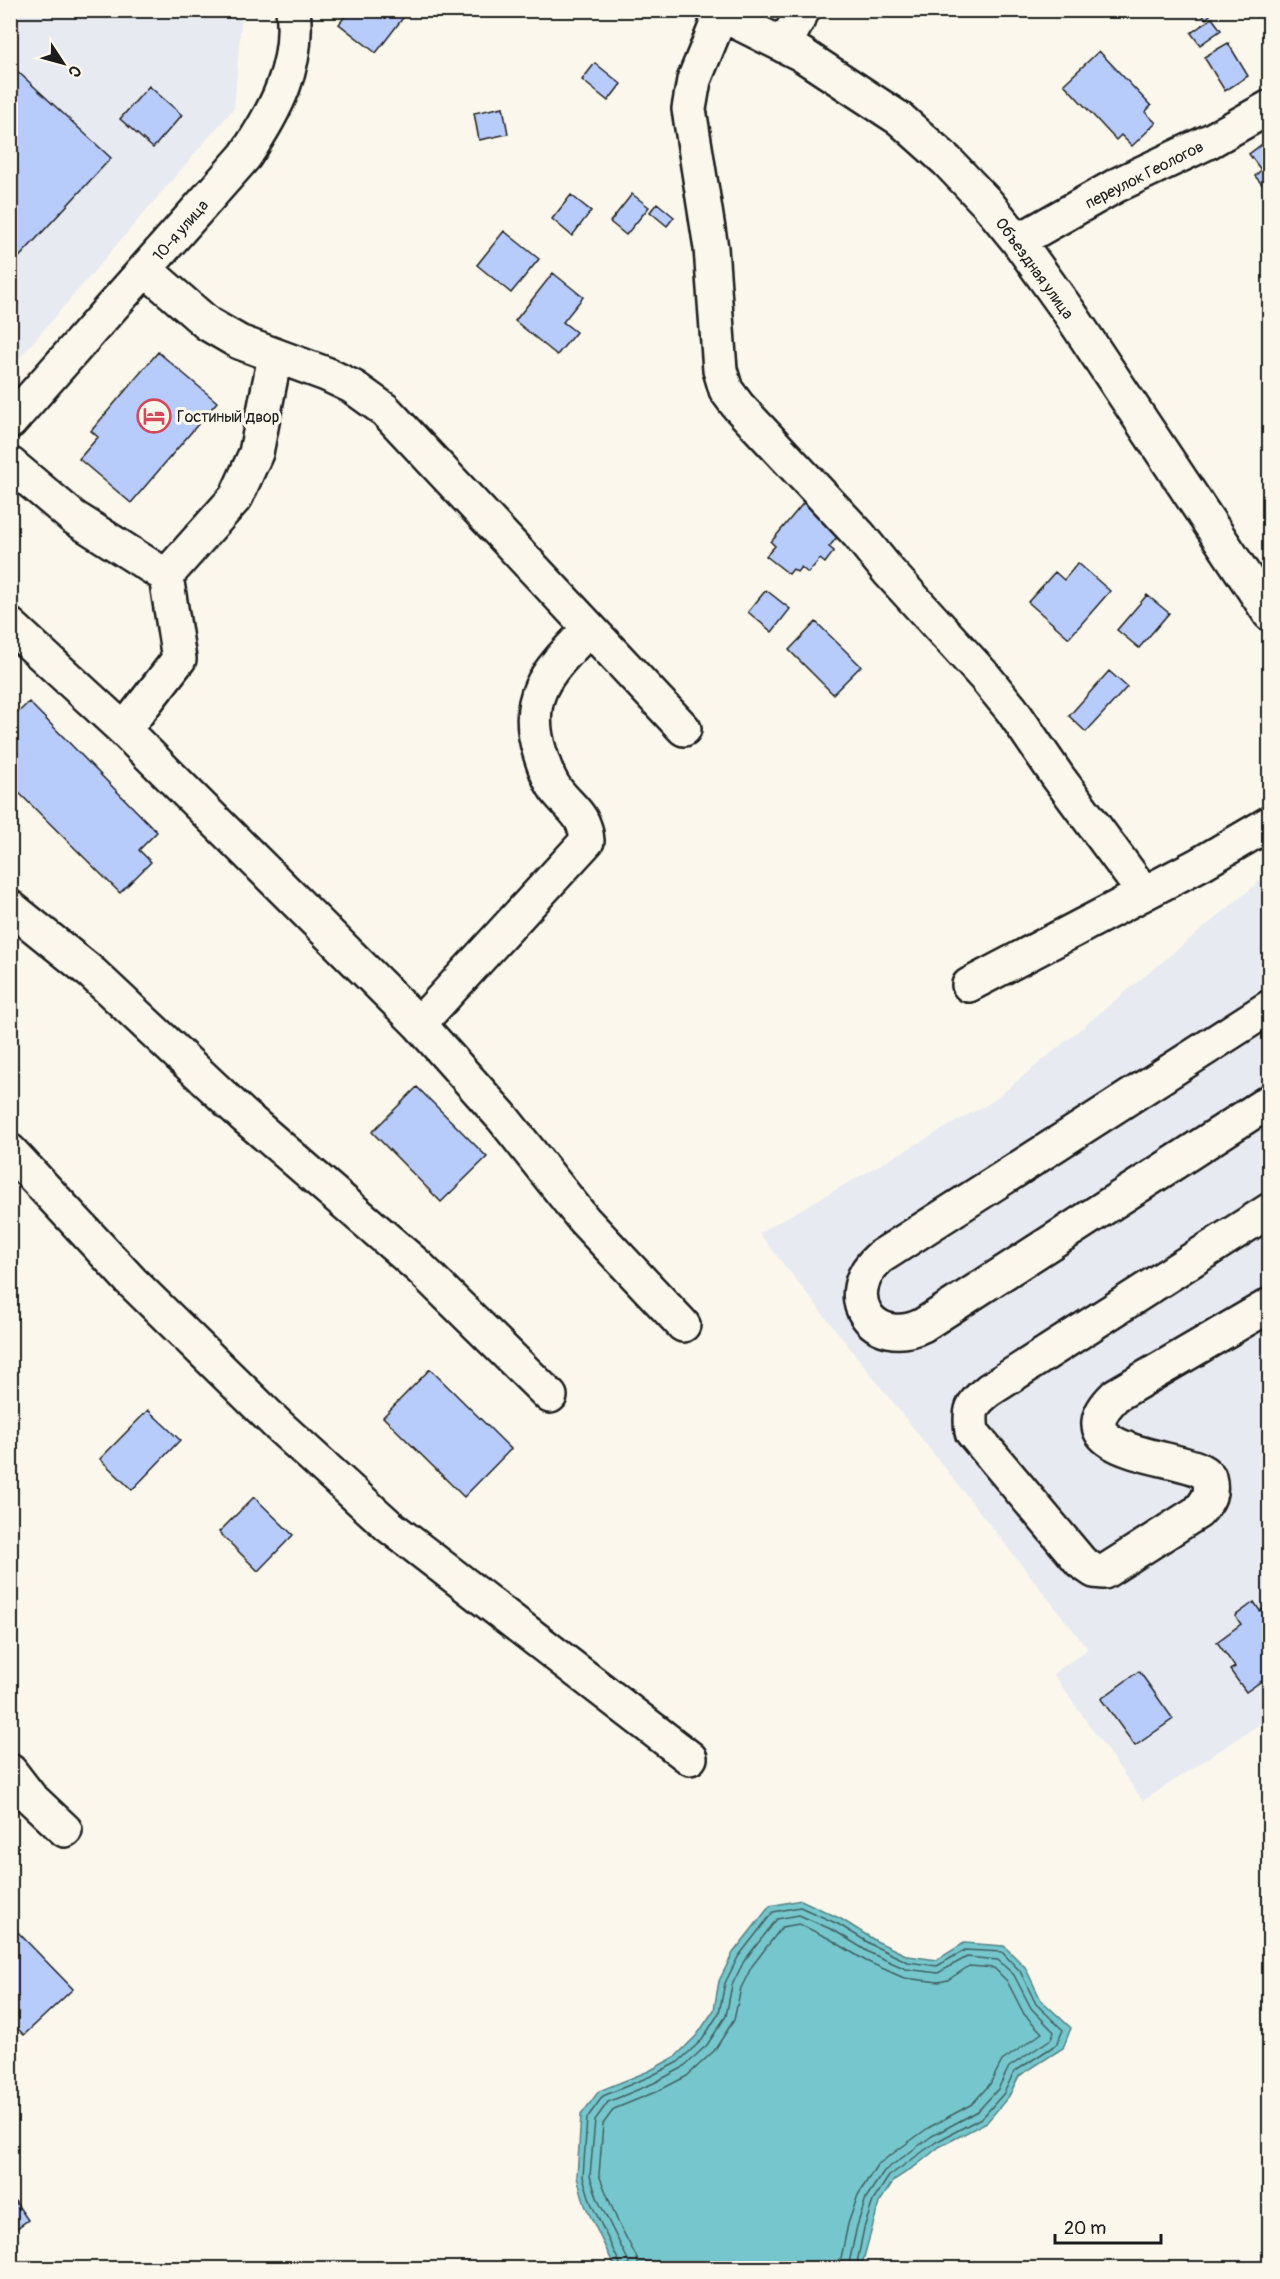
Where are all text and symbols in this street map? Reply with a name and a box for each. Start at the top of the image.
north arrow [33,33,93,93]
text: С [63,61,85,81]
street label: переулок Геологов [1082,136,1207,213]
street label: 10-я улица [149,196,213,265]
street label: Объездная улица [991,214,1078,323]
hotel icon: Гостиный двор [136,398,172,434]
place label: Гостиный двор [177,407,279,427]
scale bar [1055,2207,1162,2245]
text: 20 m [1064,2217,1106,2240]

